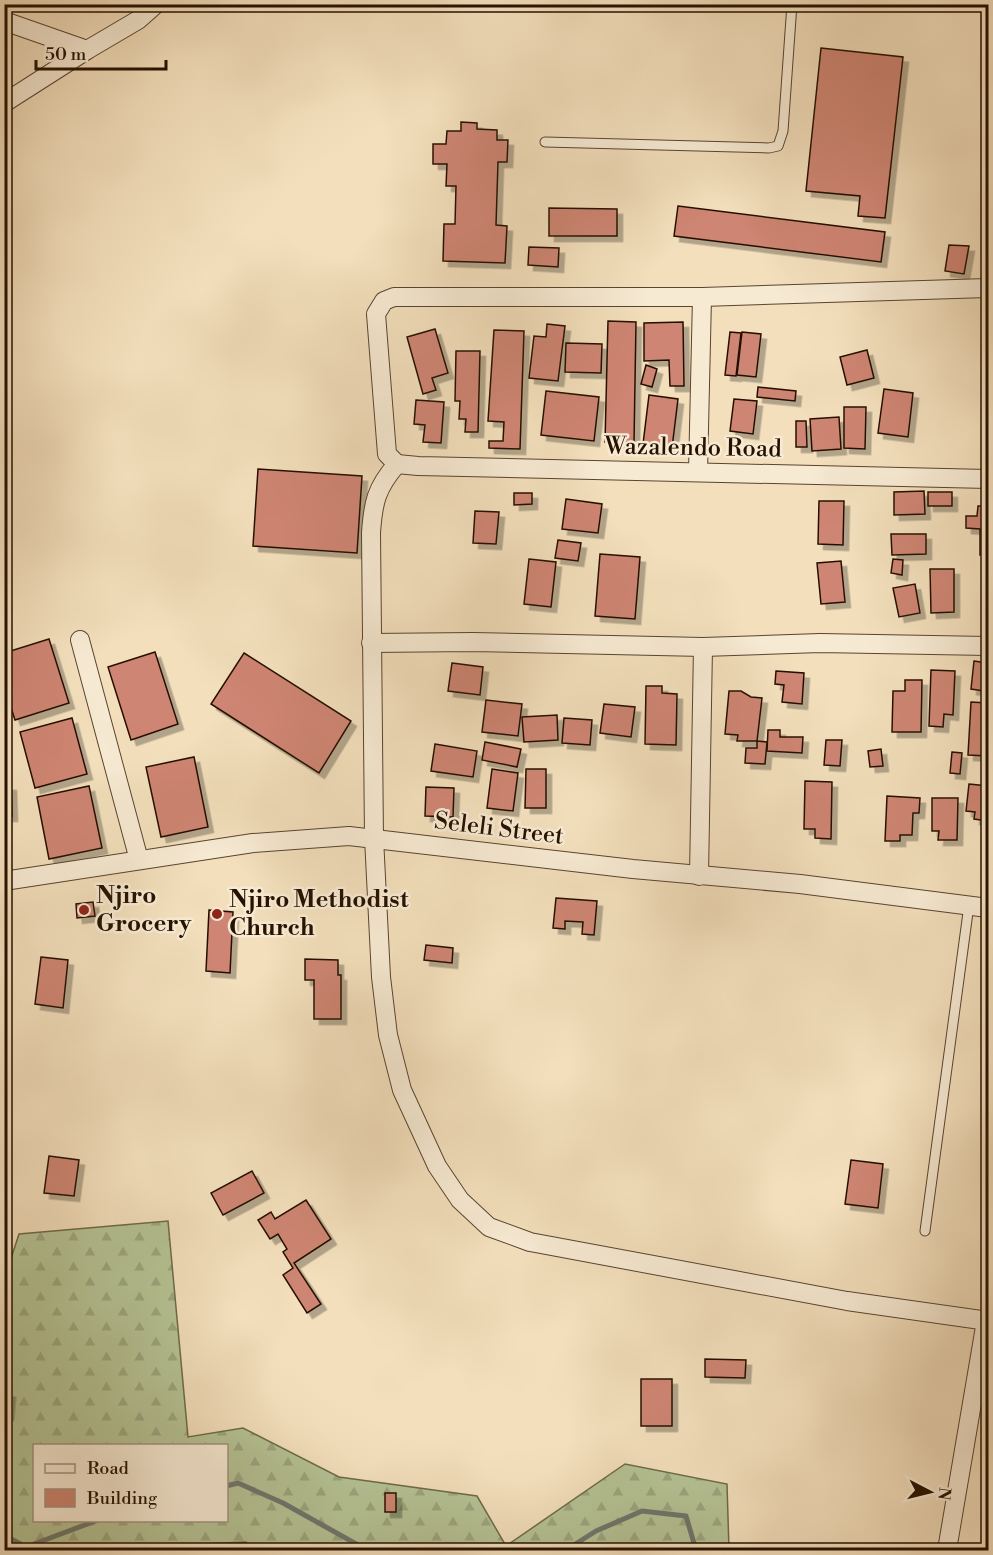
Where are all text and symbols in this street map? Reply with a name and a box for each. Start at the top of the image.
scale bar [36,33,166,71]
text: 50 m [45,43,87,66]
street label: Wazalendo Road [603,431,782,465]
street label: Seleli Street [433,806,566,852]
place label: Njiro Grocery [96,881,192,939]
place label: Njiro Methodist Church [229,885,409,943]
marker: Njiro Grocery [77,903,91,917]
marker: Njiro Methodist Church [210,907,224,921]
legend [33,1444,228,1522]
text: Road [87,1457,130,1480]
north arrow [900,1462,960,1522]
text: N [933,1486,955,1502]
text: Building [86,1487,158,1510]

